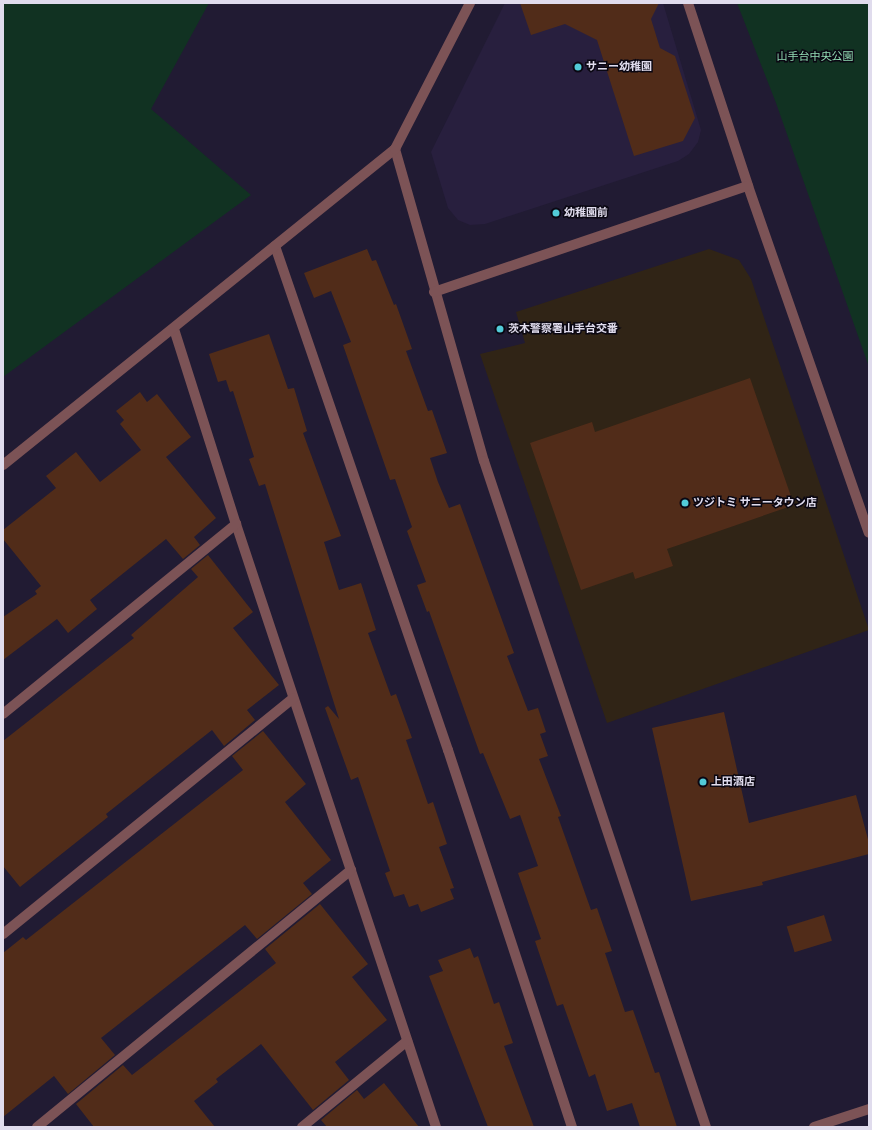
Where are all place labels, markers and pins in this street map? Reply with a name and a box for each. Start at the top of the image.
place label: サニー幼稚園 [586,60,652,74]
marker: サニー幼稚園 [573,62,583,72]
place label: 幼稚園前 [564,206,608,220]
marker: 幼稚園前 [551,208,561,218]
place label: 茨木警察署山手台交番 [508,322,618,336]
marker: 茨木警察署山手台交番 [495,324,505,334]
place label: ツジトミ サニータウン店 [693,496,817,510]
marker: ツジトミ サニータウン店 [680,498,690,508]
place label: 上田酒店 [711,775,755,789]
marker: 上田酒店 [698,777,708,787]

